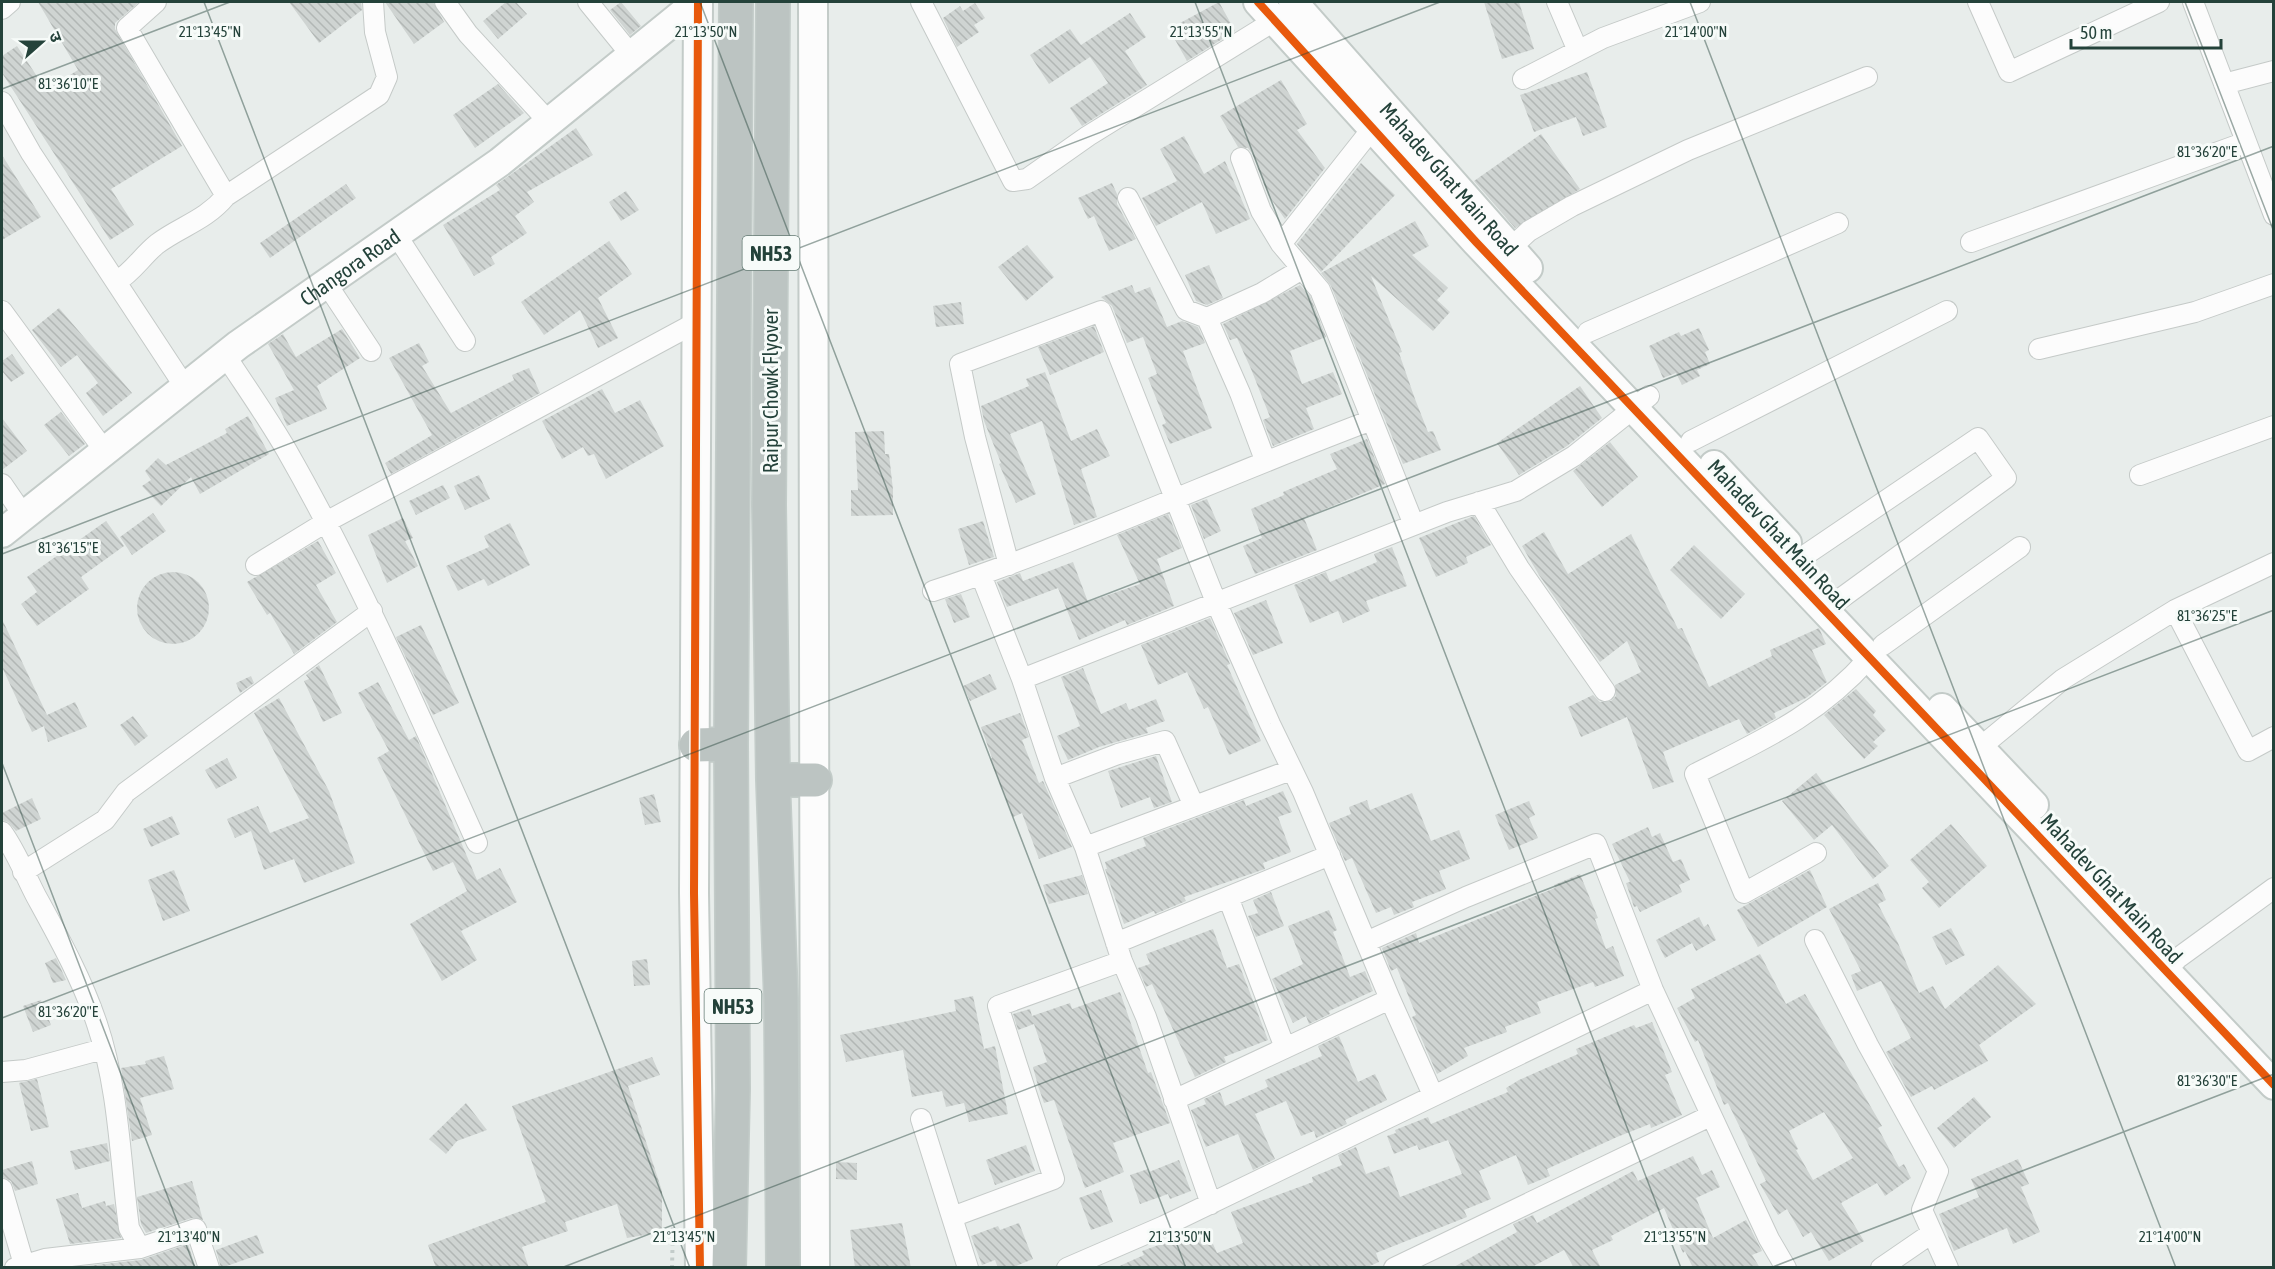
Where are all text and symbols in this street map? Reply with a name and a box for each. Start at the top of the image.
north arrow [12,12,72,72]
scale bar [2071,12,2221,50]
text: 50 m [2080,22,2112,43]
text: 21°13'45"N [179,23,241,40]
text: 21°13'50"N [675,23,737,40]
text: 21°13'55"N [1170,23,1232,40]
text: 21°14'00"N [1665,23,1727,40]
text: उ [46,29,66,45]
text: 81°36'10"E [38,75,99,92]
street label: Mahadev Ghat Main Road [1375,97,1523,260]
text: 81°36'20"E [2177,143,2238,160]
street label: Changora Road [295,224,404,310]
road number: NH53 [742,236,800,270]
street label: Raipur Chowk Flyover [758,308,782,473]
street label: Mahadev Ghat Main Road [1703,454,1855,614]
text: 81°36'15"E [38,539,99,556]
text: 81°36'25"E [2177,607,2238,624]
street label: Mahadev Ghat Main Road [2036,808,2188,968]
road number: NH53 [704,989,762,1023]
text: 81°36'20"E [38,1003,99,1020]
text: 81°36'30"E [2177,1072,2238,1089]
text: 21°13'40"N [158,1228,220,1245]
text: 21°13'45"N [653,1228,715,1245]
text: 21°13'50"N [1149,1228,1211,1245]
text: 21°13'55"N [1644,1228,1706,1245]
text: 21°14'00"N [2139,1228,2201,1245]

